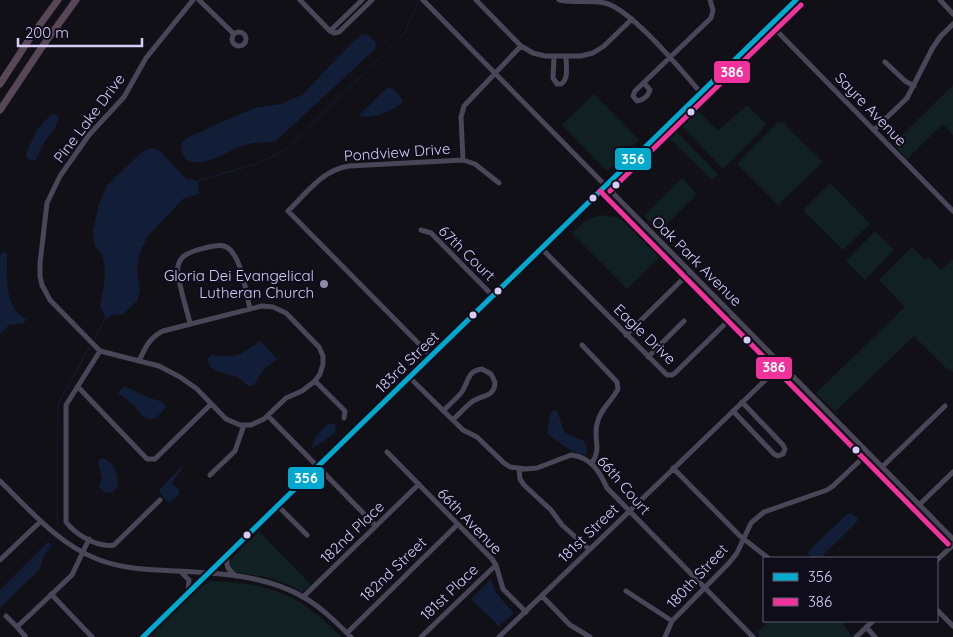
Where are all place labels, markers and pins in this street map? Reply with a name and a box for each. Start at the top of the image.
unlabelled marker [686,107,696,117]
unlabelled marker [611,180,621,190]
unlabelled marker [588,193,598,203]
place label: Gloria Dei Evangelical Lutheran Church [164,266,314,302]
marker: Gloria Dei Evangelical Lutheran Church [318,278,330,290]
unlabelled marker [493,286,503,296]
unlabelled marker [468,310,478,320]
unlabelled marker [742,335,752,345]
unlabelled marker [851,445,861,455]
unlabelled marker [242,530,252,540]

